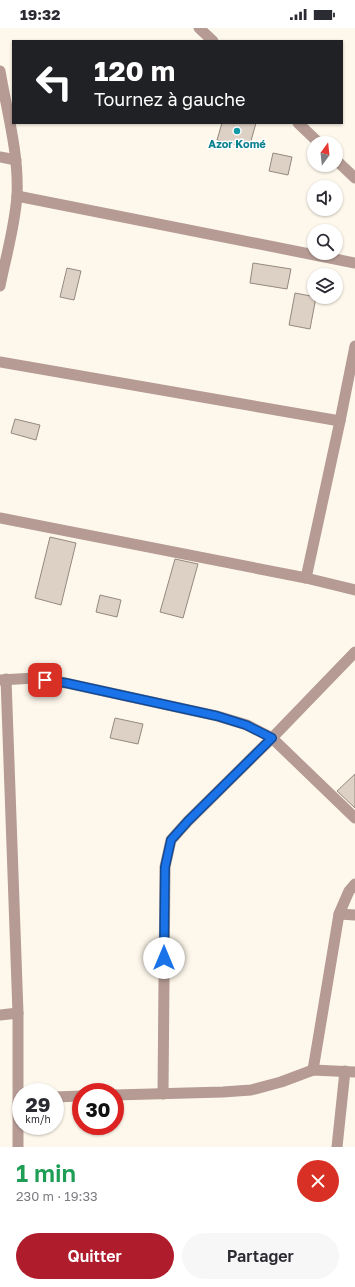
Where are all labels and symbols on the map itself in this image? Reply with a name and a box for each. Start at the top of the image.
marker: Azor Komé [232,126,242,136]
north arrow [307,136,343,172]
place label: Azor Komé [208,137,266,150]
pin [28,663,62,697]
position arrow [143,937,185,979]
speed limit sign: 30 [72,1083,124,1135]

